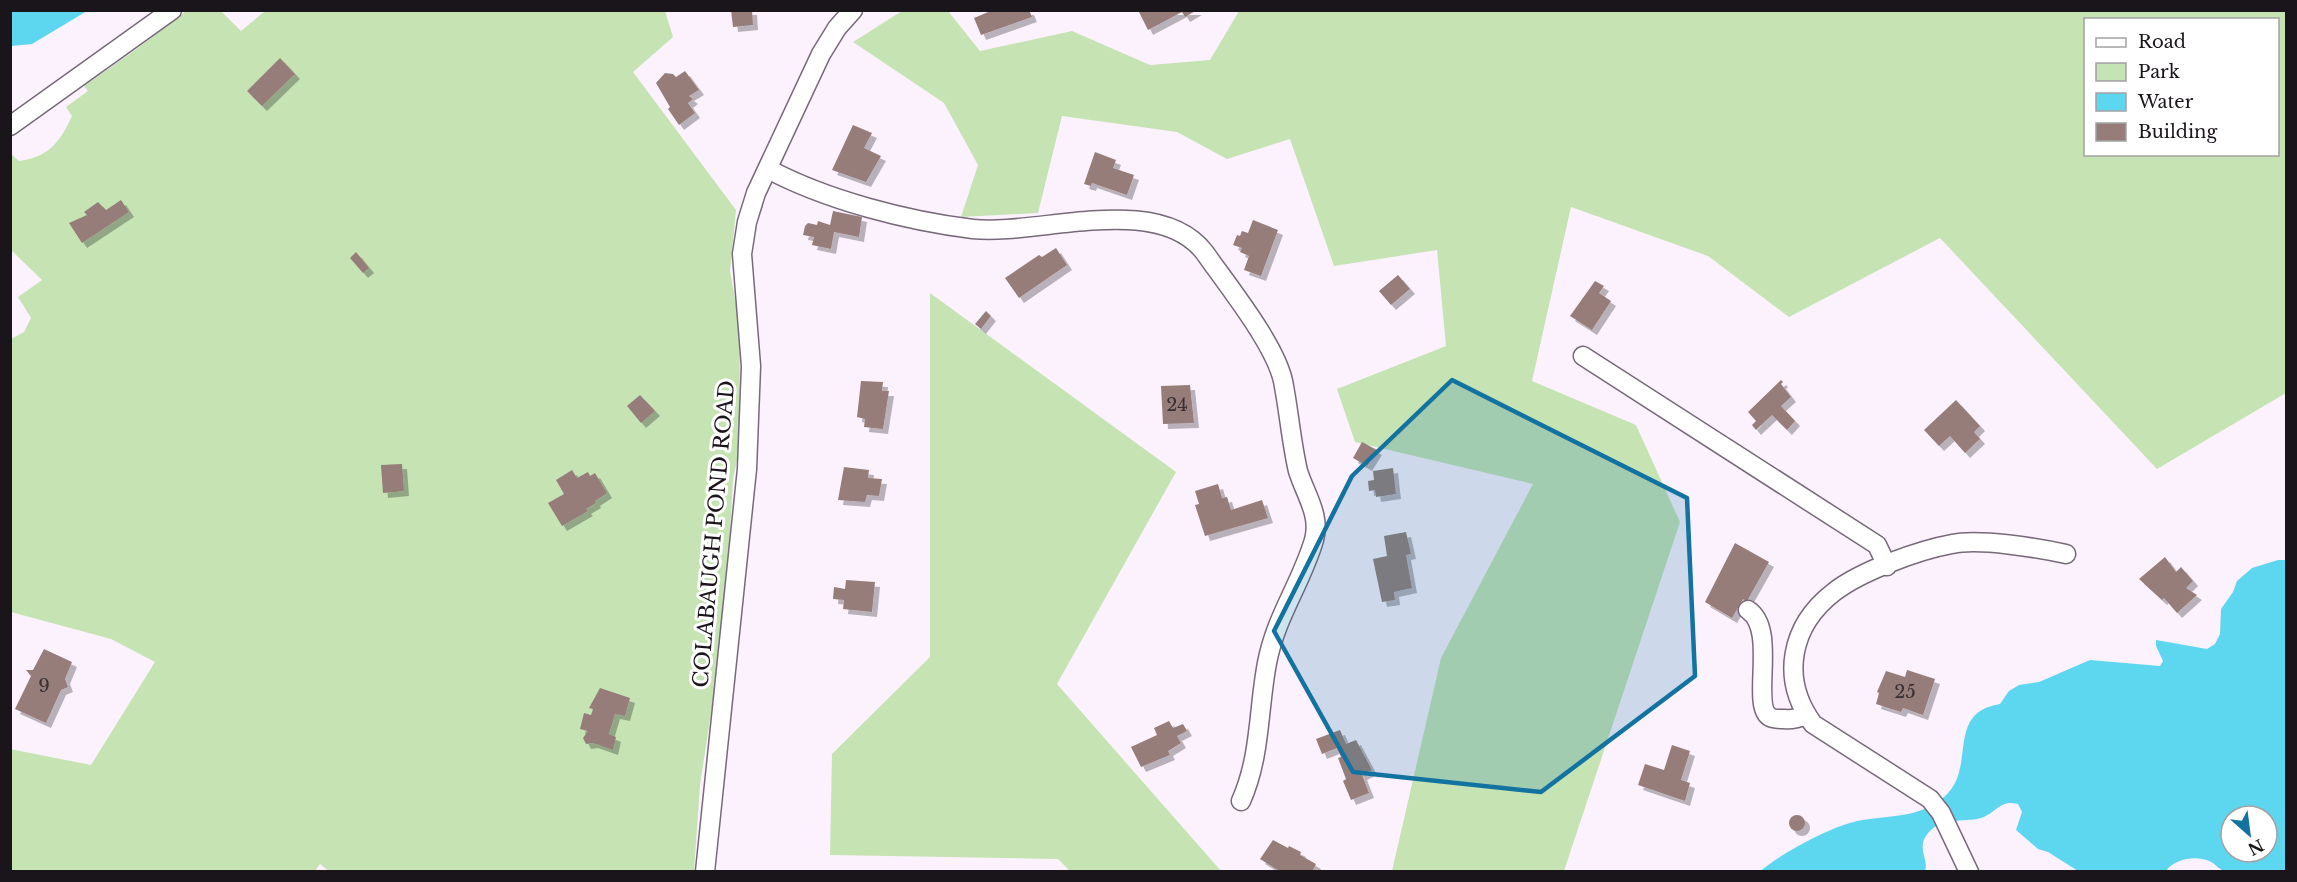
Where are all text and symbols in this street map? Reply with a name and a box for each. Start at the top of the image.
legend [2084,18,2279,156]
text: Road [2138,31,2186,53]
text: Park [2138,61,2180,83]
text: Water [2137,91,2194,113]
text: Building [2138,121,2217,143]
street label: COLABAUGH POND ROAD [688,379,740,689]
house number: 24 [1166,394,1188,416]
house number: 9 [38,675,50,697]
house number: 25 [1894,681,1916,703]
north arrow [2219,804,2279,864]
text: N [2245,835,2267,860]

